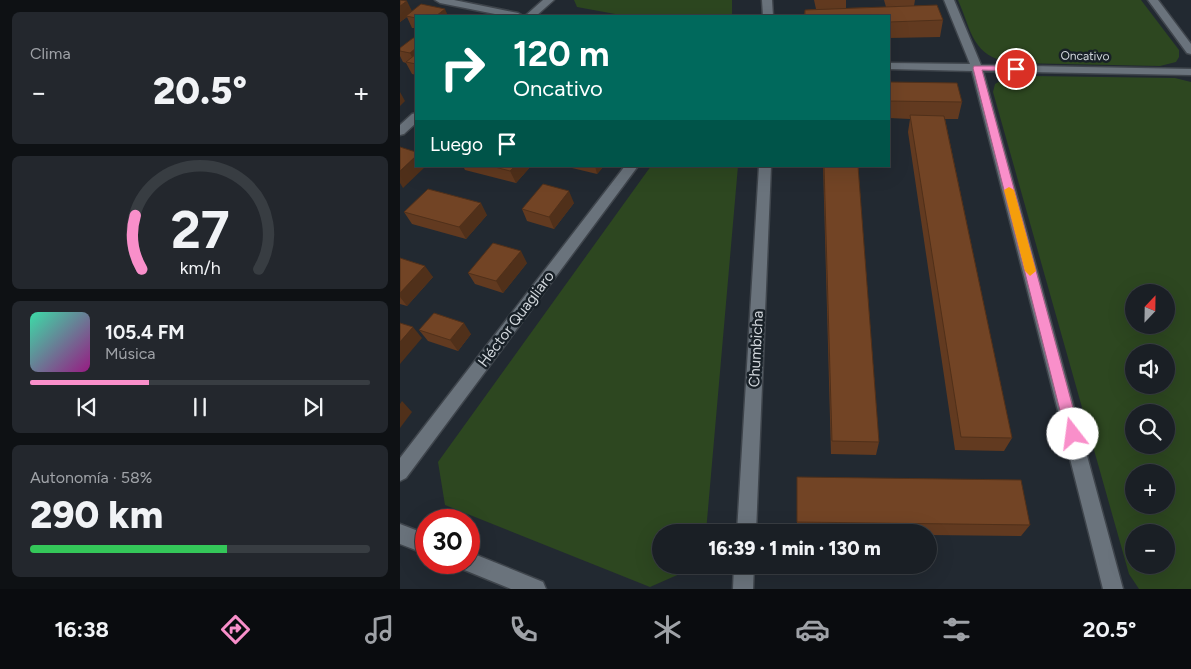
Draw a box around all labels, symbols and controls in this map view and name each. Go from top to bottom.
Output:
text: 120 m [513,33,610,75]
icon: right [430,35,495,100]
text: Clima [30,44,71,63]
pin [995,48,1037,90]
street label: Oncativo [1060,49,1110,63]
icon: arrive [1002,55,1030,83]
text: 20.5° [153,68,247,114]
text: − [30,75,47,109]
text: + [353,75,370,109]
text: Oncativo [513,75,603,102]
icon: arrive [493,130,521,158]
text: Luego [430,133,483,156]
text: 27 [170,199,230,261]
text: km/h [180,257,220,278]
street label: Héctor Quagliaro [474,267,558,371]
north arrow [1125,284,1175,334]
map controls [1125,284,1175,574]
street label: Chumbicha [745,310,767,388]
text: 105.4 FM [105,321,184,344]
text: Música [105,344,155,363]
button: sound [1125,344,1175,394]
icon: previous [73,393,101,421]
icon: pause [186,393,214,421]
icon: next [299,393,327,421]
button: search [1125,404,1175,454]
position arrow [1046,407,1098,459]
button: + [1125,464,1175,514]
text: Autonomía · 58% [30,468,152,487]
text: 290 km [30,492,163,538]
speed limit sign: 30 [415,509,480,574]
button: − [1125,524,1175,574]
text: 16:39 · 1 min · 130 m [708,537,881,560]
icon: directions [218,612,253,647]
icon: music [362,612,397,647]
icon: phone [506,612,541,647]
icon: climate [650,612,685,647]
icon: car [795,612,830,647]
icon: filters [939,612,974,647]
text: 16:38 [55,616,109,643]
text: 20.5° [1083,616,1136,643]

